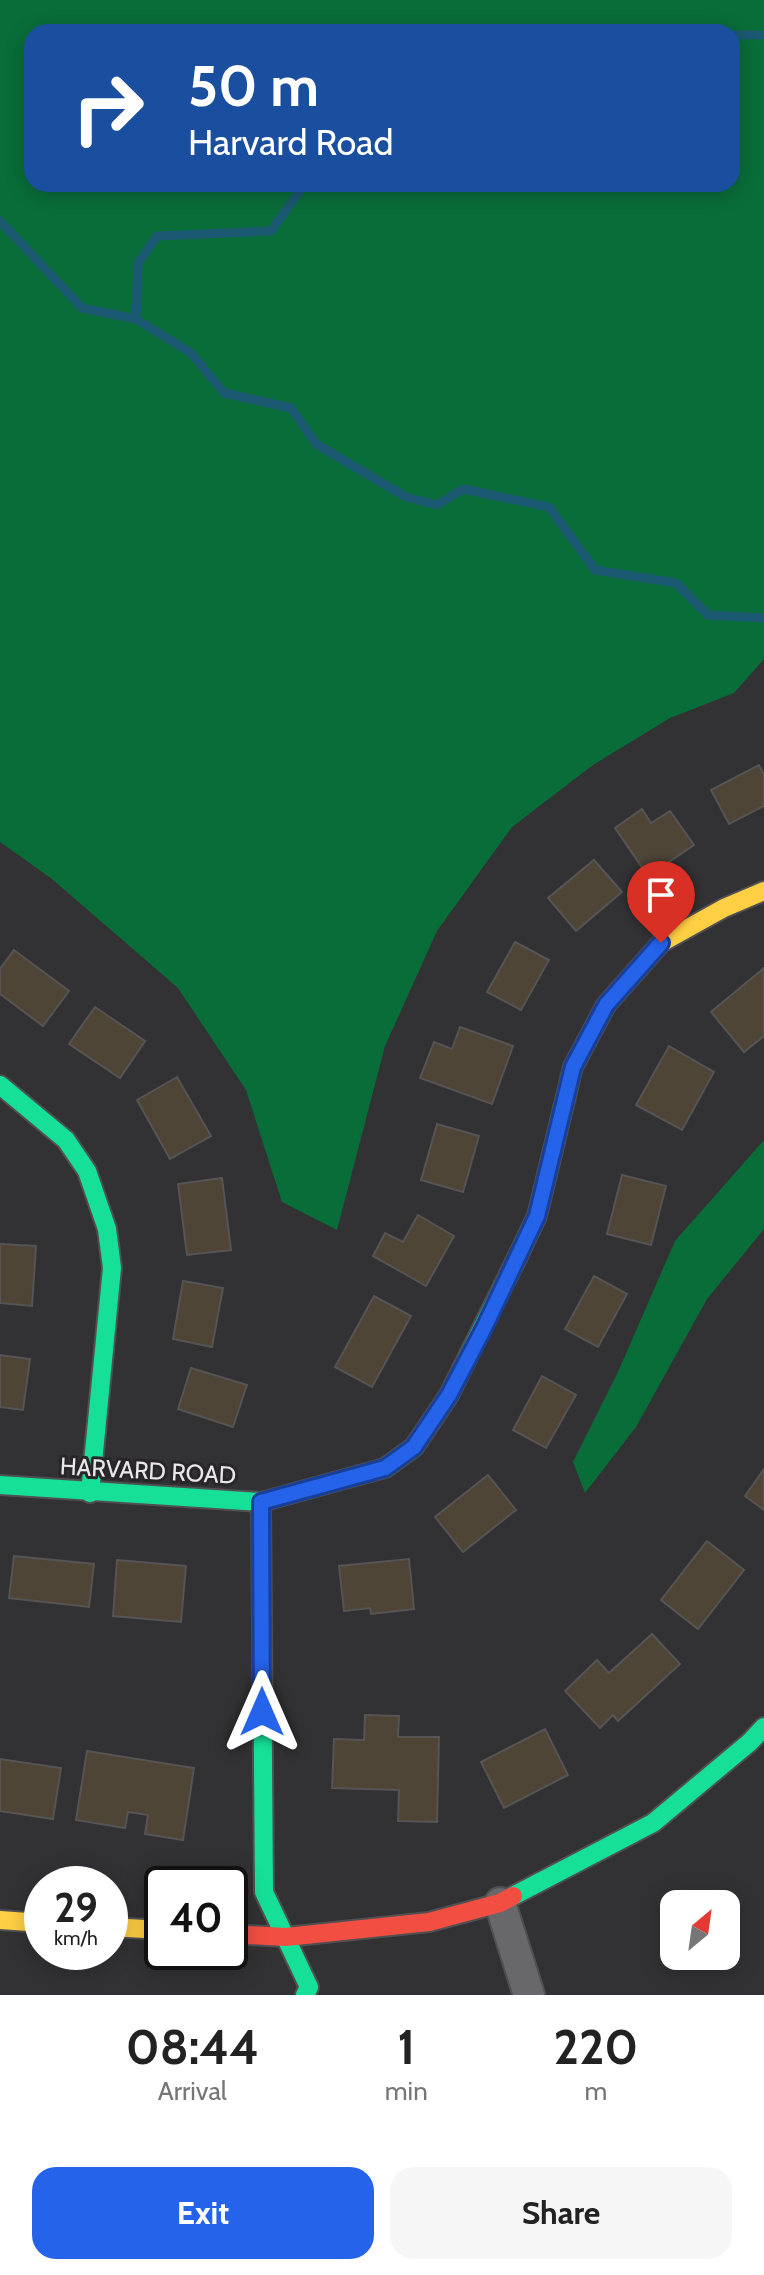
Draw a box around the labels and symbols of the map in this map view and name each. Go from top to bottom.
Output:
pin [627,861,695,943]
street label: HARVARD ROAD [59,1451,237,1490]
position arrow [220,1670,304,1754]
speed limit sign: 40 [144,1866,248,1970]
north arrow [660,1890,740,1970]

